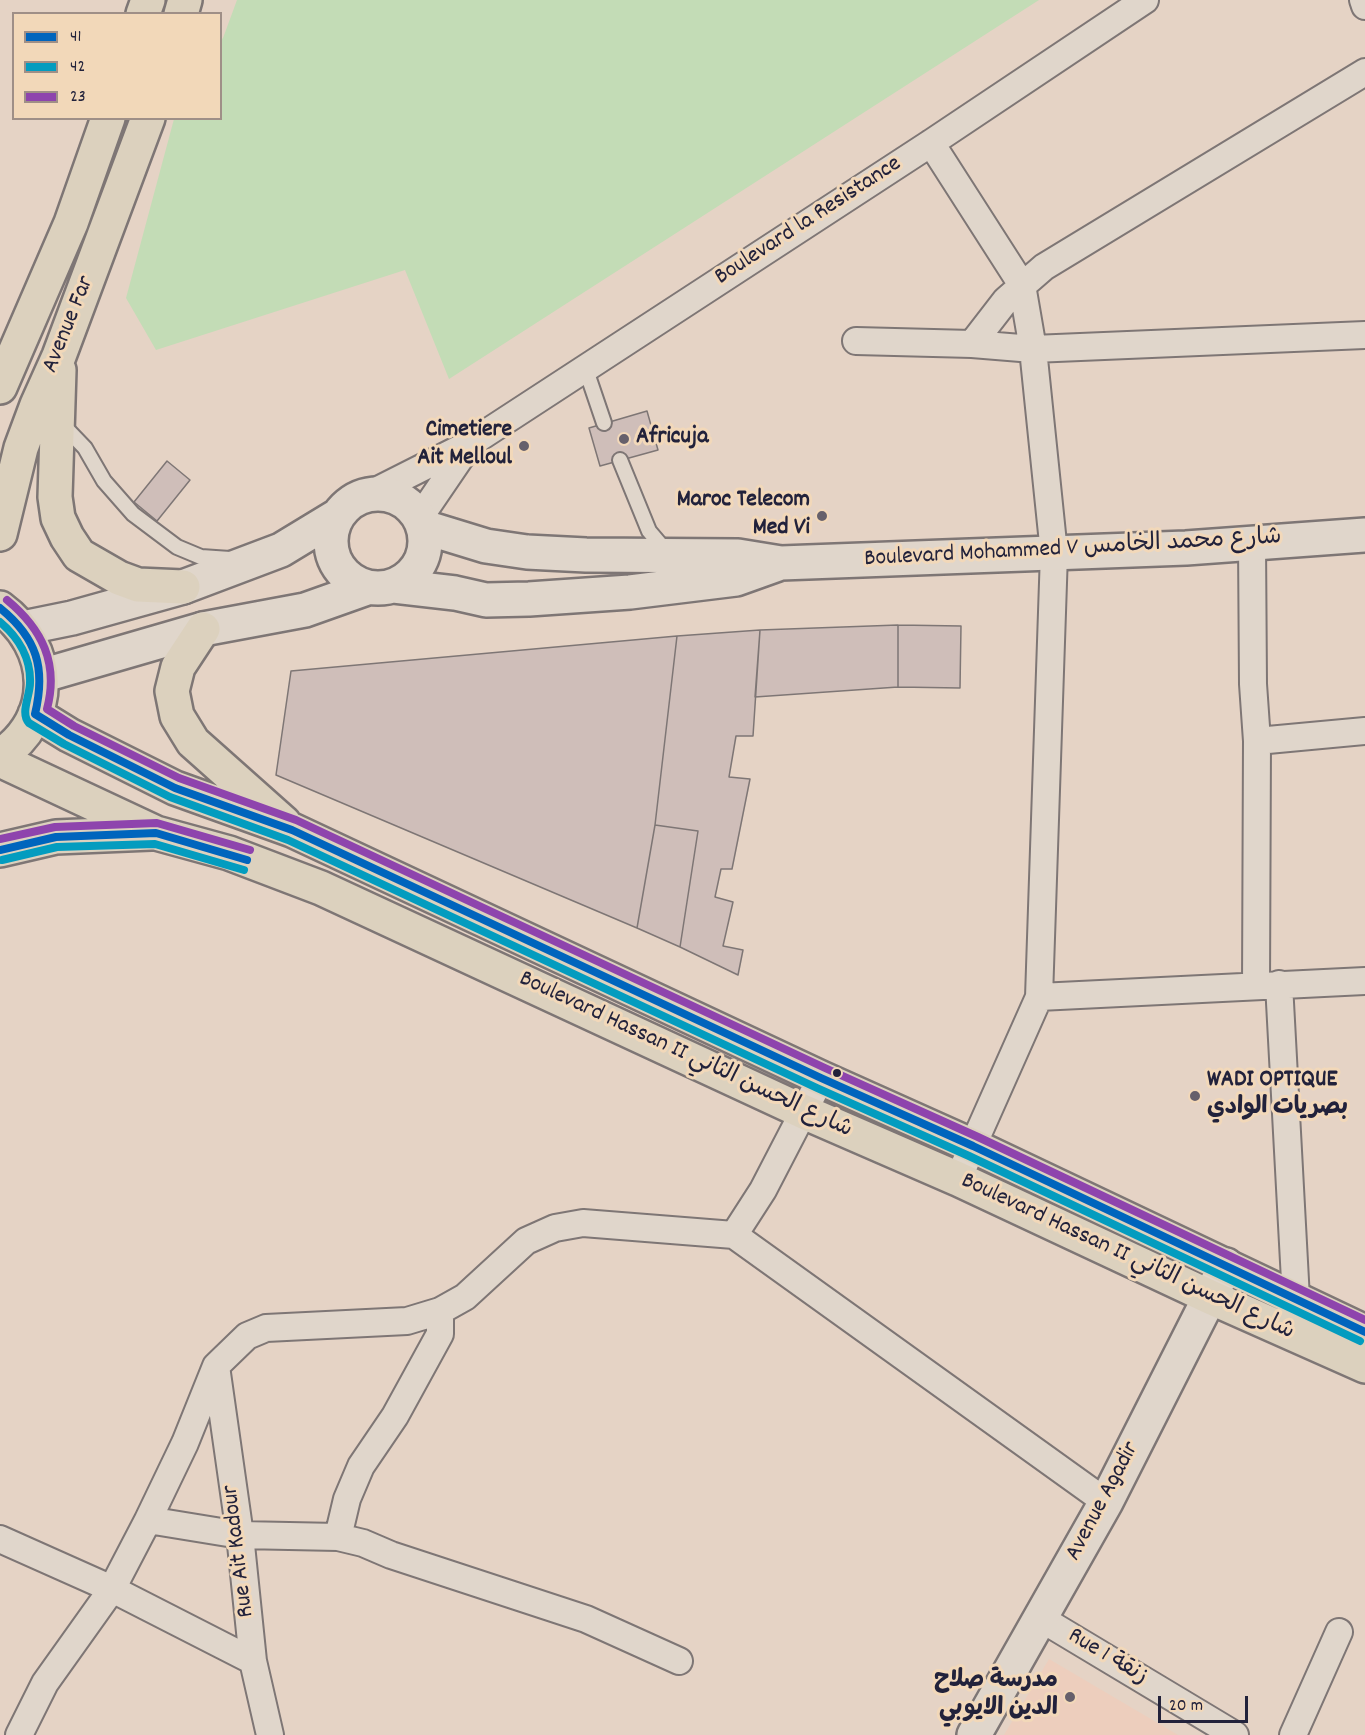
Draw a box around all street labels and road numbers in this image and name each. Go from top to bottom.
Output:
street label: Boulevard la Resistance [710,151,908,293]
street label: Avenue Far [38,272,102,378]
street label: Boulevard Mohammed V شارع محمد الخامس [864,525,1282,575]
street label: Boulevard Hassan II شارع الحسن الثاني [514,966,856,1146]
street label: Boulevard Hassan II شارع الحسن الثاني [956,1168,1298,1348]
street label: Avenue Agadir [1061,1438,1147,1566]
street label: Rue Ait Kadour [218,1483,262,1619]
street label: Rue 1 زنقة [1062,1623,1152,1693]

